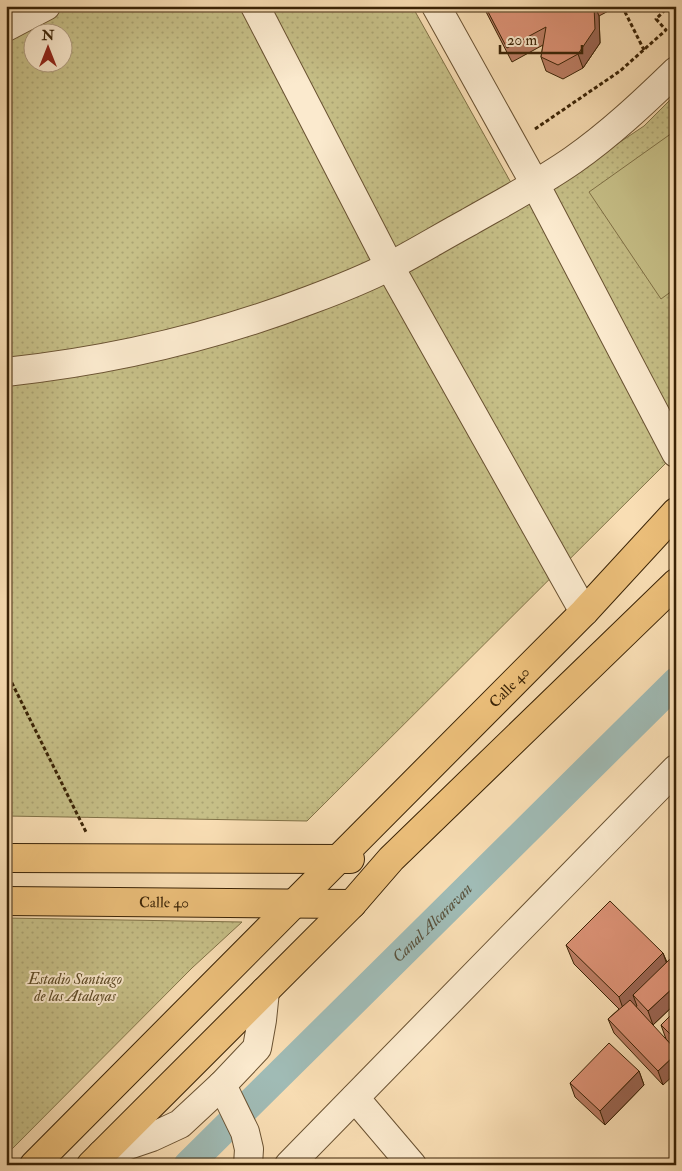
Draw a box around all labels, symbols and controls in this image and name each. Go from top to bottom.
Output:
north arrow [22,22,72,72]
scale bar [500,22,582,54]
text: N [41,27,55,44]
text: 20 m [507,31,537,50]
street label: Calle 40 [485,663,534,712]
water label: Canal Alcaravan [388,879,477,967]
street label: Calle 40 [139,893,189,912]
park label: Estadio Santiago de las Atalayas [27,970,122,1006]

